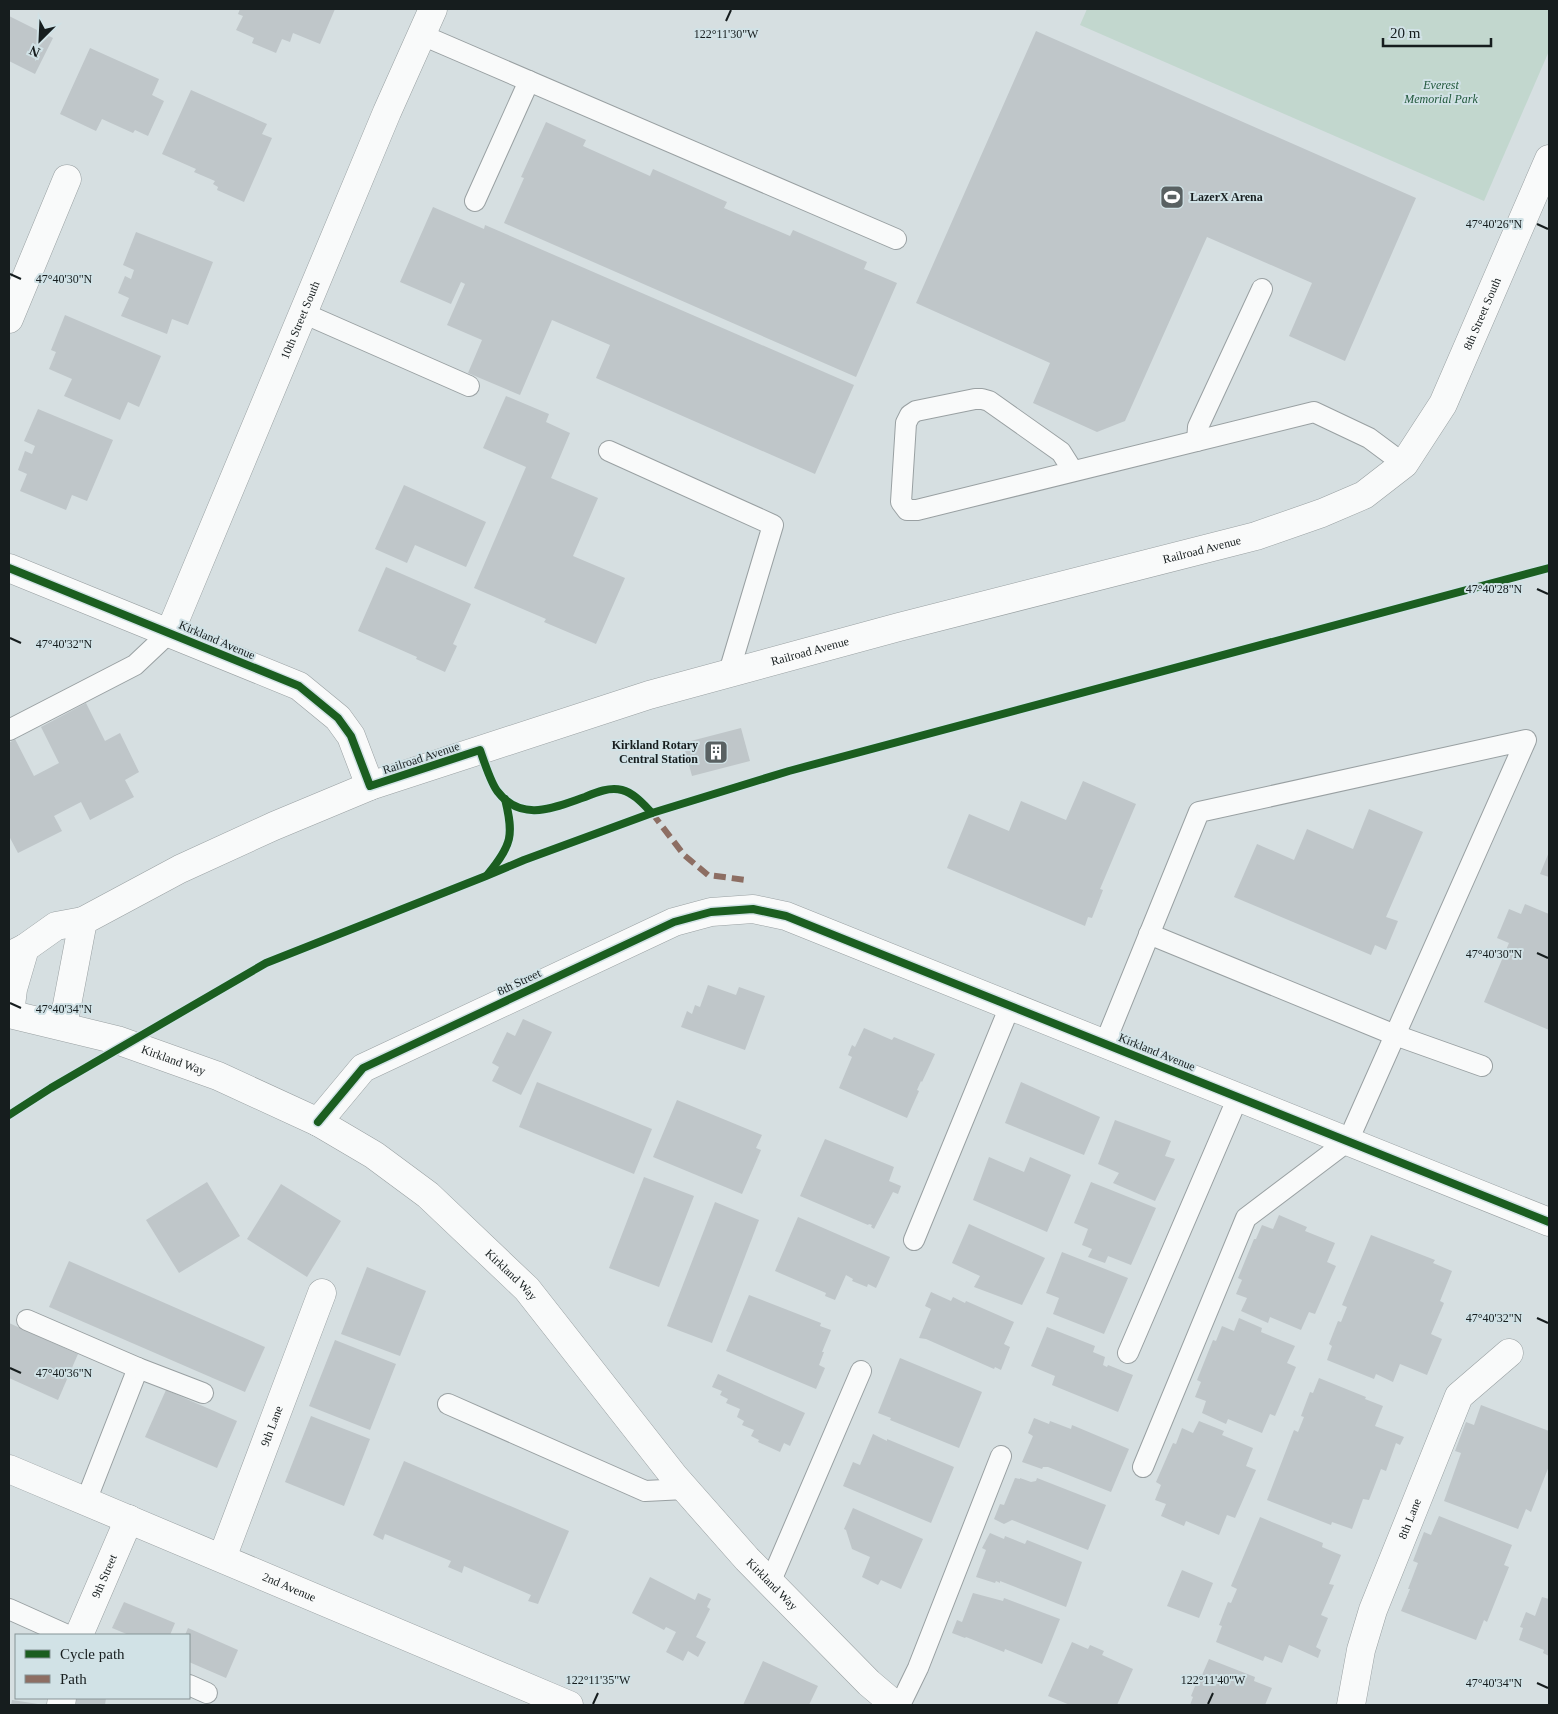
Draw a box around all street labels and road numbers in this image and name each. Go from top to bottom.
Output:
street label: 8th Street South [1460,275,1504,352]
street label: 10th Street South [278,279,323,361]
street label: Railroad Avenue [1161,533,1243,566]
street label: Kirkland Avenue [177,618,257,662]
street label: Railroad Avenue [769,634,850,669]
street label: Railroad Avenue [381,739,461,777]
street label: 8th Street [495,966,544,998]
street label: Kirkland Avenue [1117,1030,1197,1074]
street label: Kirkland Way [139,1042,207,1078]
street label: Kirkland Way [483,1246,540,1303]
street label: 9th Lane [258,1404,286,1448]
street label: 8th Lane [1395,1497,1424,1541]
street label: 9th Street [89,1552,120,1600]
street label: Kirkland Way [743,1555,800,1613]
street label: 2nd Avenue [260,1570,318,1605]

